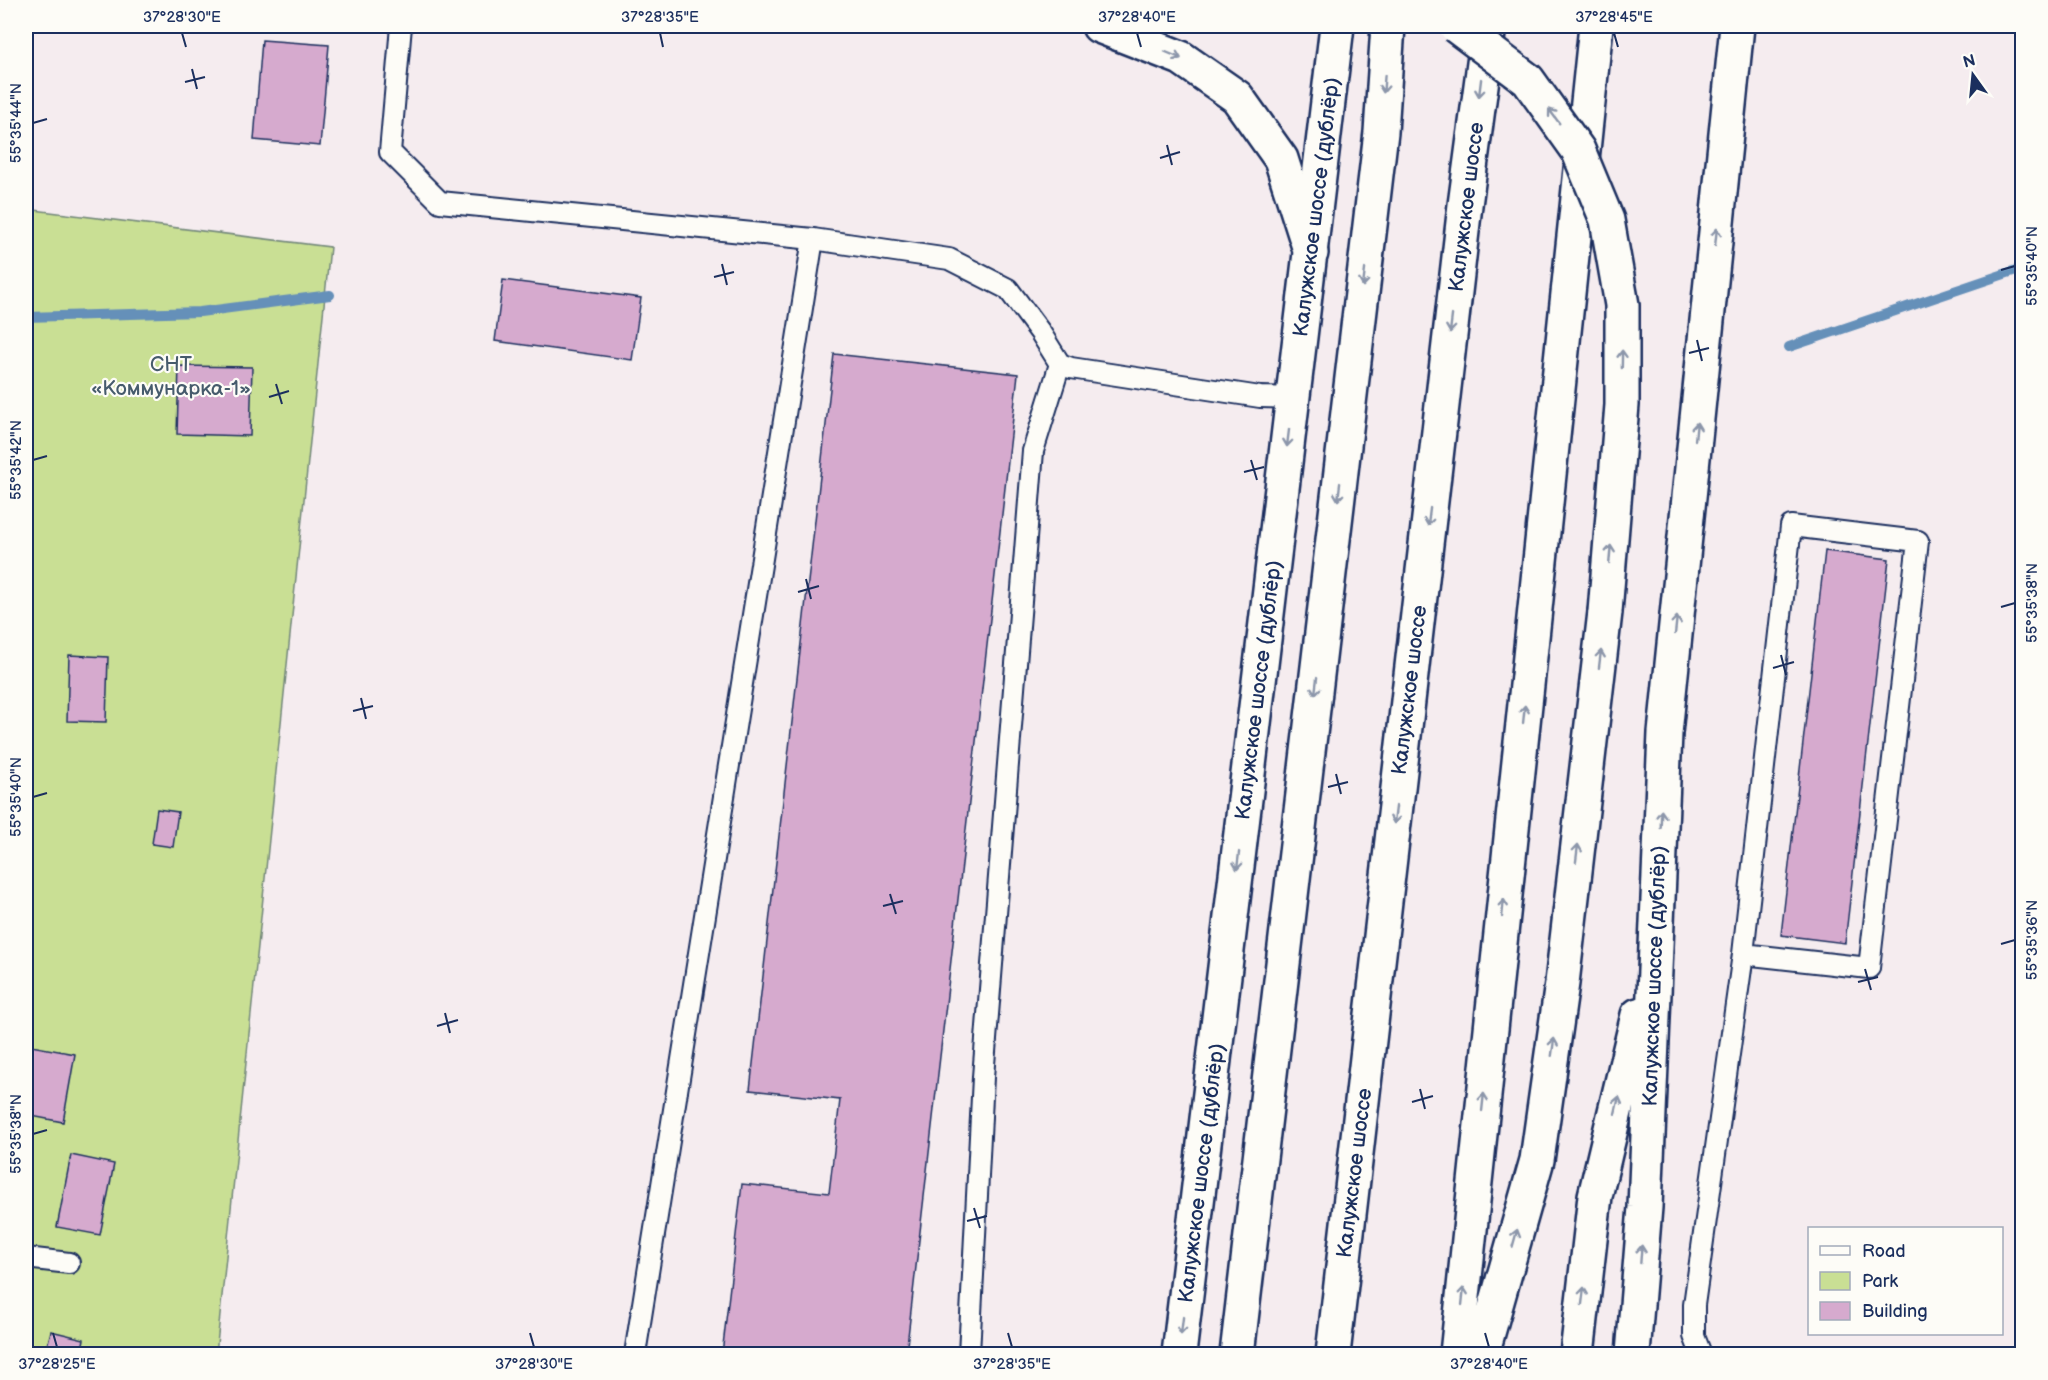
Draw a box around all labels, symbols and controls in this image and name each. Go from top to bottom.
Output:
text: 37°28'30"E [143,8,221,27]
text: 37°28'35"E [621,8,699,27]
text: 37°28'40"E [1098,8,1176,27]
text: 37°28'45"E [1575,8,1653,27]
north arrow [1943,45,2003,105]
one-way arrow [1163,50,1182,61]
text: N [1961,51,1978,73]
one-way arrow [1379,73,1390,93]
street label: Калужское шоссе (дублёр) [1288,76,1345,338]
one-way arrow [1475,78,1486,98]
text: 55°35'44"N [7,83,26,163]
one-way arrow [1548,109,1560,125]
street label: Калужское шоссе [1444,121,1489,293]
text: 55°35'40"N [2023,226,2042,306]
one-way arrow [1711,228,1722,247]
one-way arrow [1358,267,1369,287]
one-way arrow [1446,313,1457,333]
one-way arrow [1616,350,1628,370]
park label: СНТ «Коммунарка-1» [91,352,251,401]
text: 55°35'42"N [7,420,26,500]
one-way arrow [1691,422,1702,441]
one-way arrow [1283,428,1294,448]
one-way arrow [1333,482,1344,502]
one-way arrow [1423,507,1434,527]
one-way arrow [1605,544,1616,564]
street label: Калужское шоссе (дублёр) [1230,559,1287,821]
text: 55°35'38"N [2023,563,2042,643]
street label: Калужское шоссе [1387,604,1432,776]
one-way arrow [1671,616,1682,635]
one-way arrow [1594,650,1605,670]
one-way arrow [1310,675,1321,695]
one-way arrow [1518,705,1529,725]
text: 55°35'40"N [7,757,26,837]
one-way arrow [1389,805,1400,825]
one-way arrow [1655,810,1667,830]
one-way arrow [1572,844,1583,864]
street label: Калужское шоссе (дублёр) [1637,845,1672,1107]
one-way arrow [1232,851,1243,871]
one-way arrow [1498,899,1509,919]
text: 55°35'36"N [2023,900,2042,980]
one-way arrow [1547,1037,1558,1057]
street label: Калужское шоссе (дублёр) [1173,1042,1230,1304]
street label: Калужское шоссе [1332,1087,1377,1259]
one-way arrow [1478,1093,1489,1113]
text: 55°35'38"N [7,1094,26,1174]
one-way arrow [1611,1095,1623,1114]
legend [1808,1227,2003,1335]
one-way arrow [1510,1228,1522,1247]
text: Road [1862,1241,1906,1262]
one-way arrow [1636,1245,1647,1265]
text: Park [1862,1271,1898,1292]
one-way arrow [1458,1287,1469,1307]
one-way arrow [1578,1287,1589,1307]
text: Building [1862,1301,1928,1322]
one-way arrow [1176,1315,1187,1335]
text: 37°28'25"E [18,1355,96,1374]
text: 37°28'30"E [495,1355,573,1374]
text: 37°28'35"E [973,1355,1051,1374]
text: 37°28'40"E [1450,1355,1528,1374]

